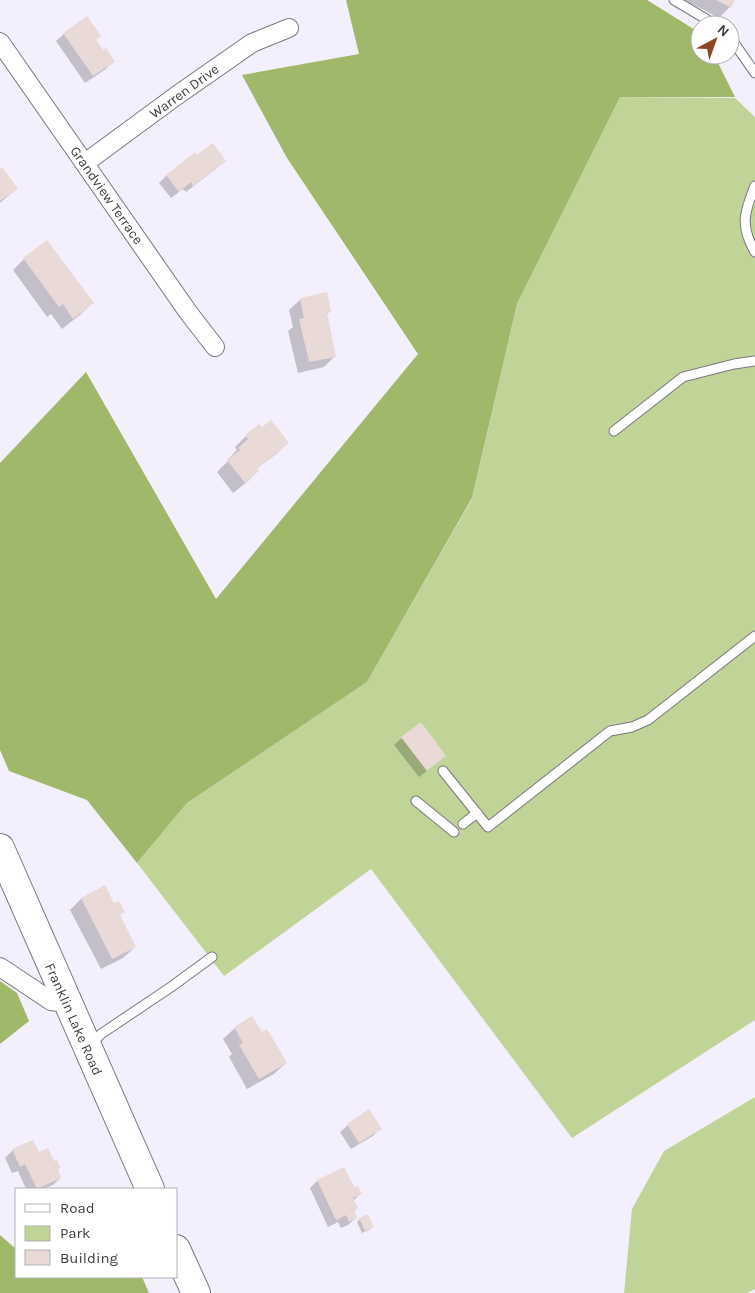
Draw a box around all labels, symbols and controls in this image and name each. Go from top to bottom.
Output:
north arrow [690,15,740,65]
text: N [714,21,733,40]
street label: Warren Drive [146,61,222,122]
street label: Grandview Terrace [66,143,147,248]
street label: Franklin Lake Road [41,960,106,1078]
legend [15,1188,178,1278]
text: Road [60,1199,95,1217]
text: Park [60,1224,90,1242]
text: Building [60,1249,118,1267]

